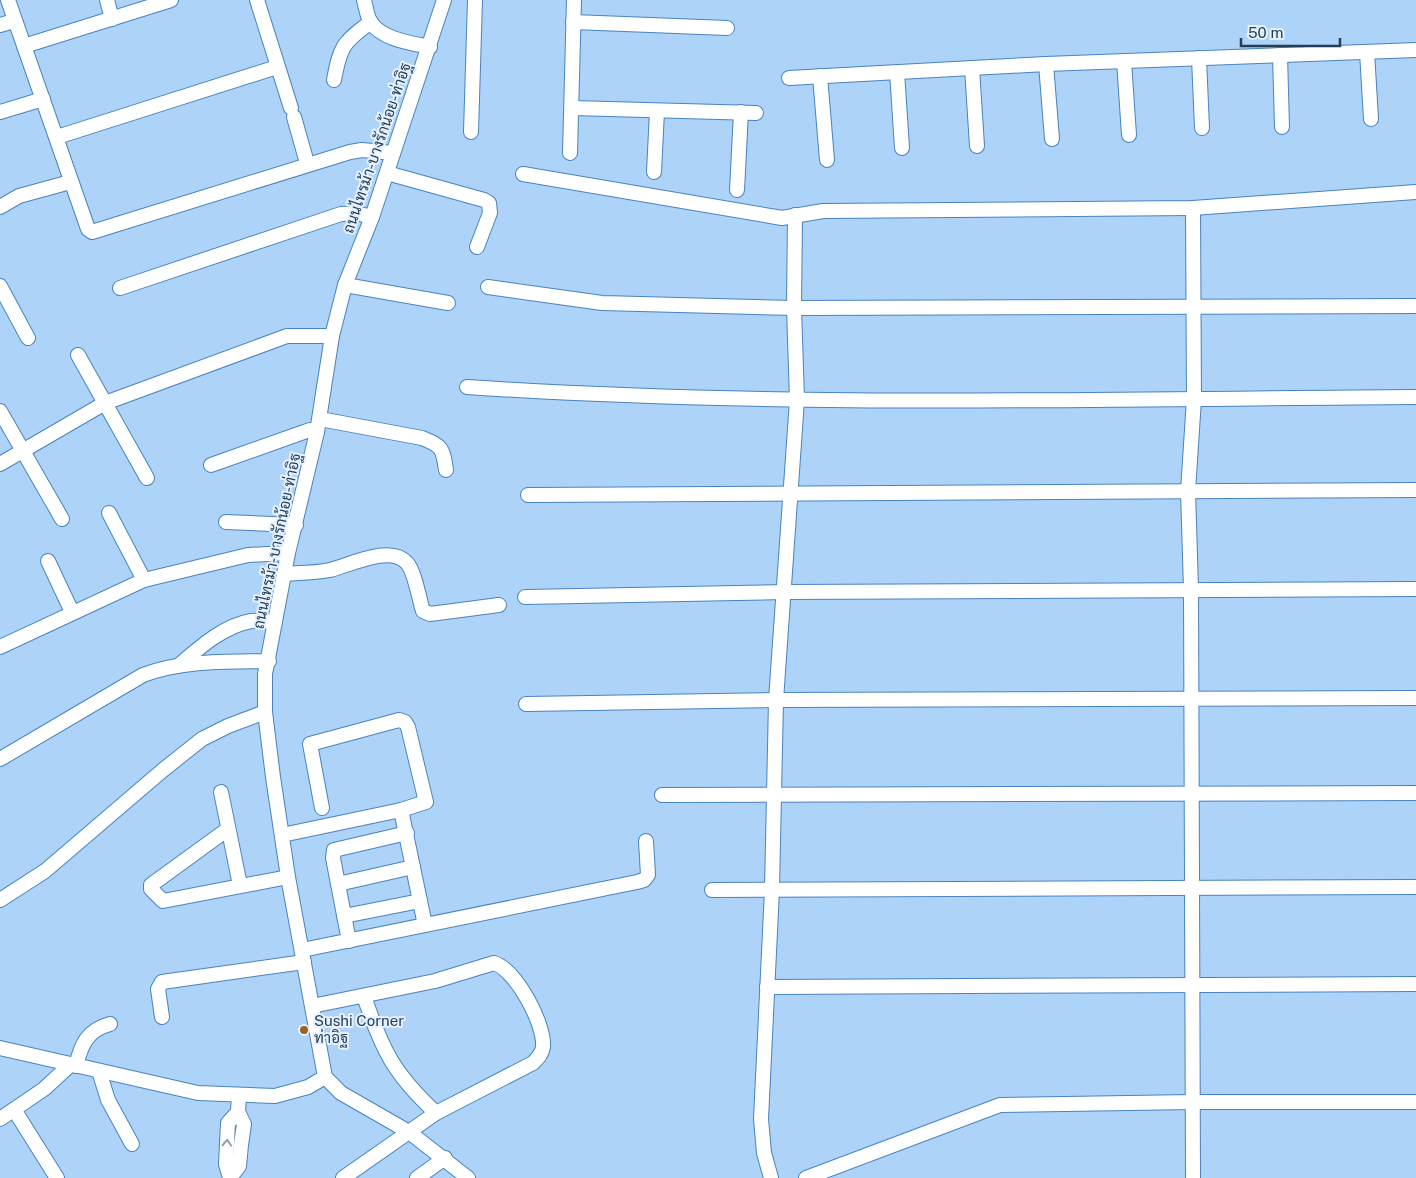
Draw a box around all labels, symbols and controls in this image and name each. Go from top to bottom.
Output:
scale bar [1241,15,1340,47]
text: 50 m [1248,24,1283,41]
street label: ถนนไทรม้า-บางรักน้อย-ท่าอิฐ [338,60,416,236]
street label: ถนนไทรม้า-บางรักน้อย-ท่าอิฐ [249,451,305,631]
place label: Sushi Corner ท่าอิฐ [314,1012,404,1048]
marker: Sushi Corner ท่าอิฐ [298,1024,310,1036]
one-way arrow [222,1139,233,1147]

